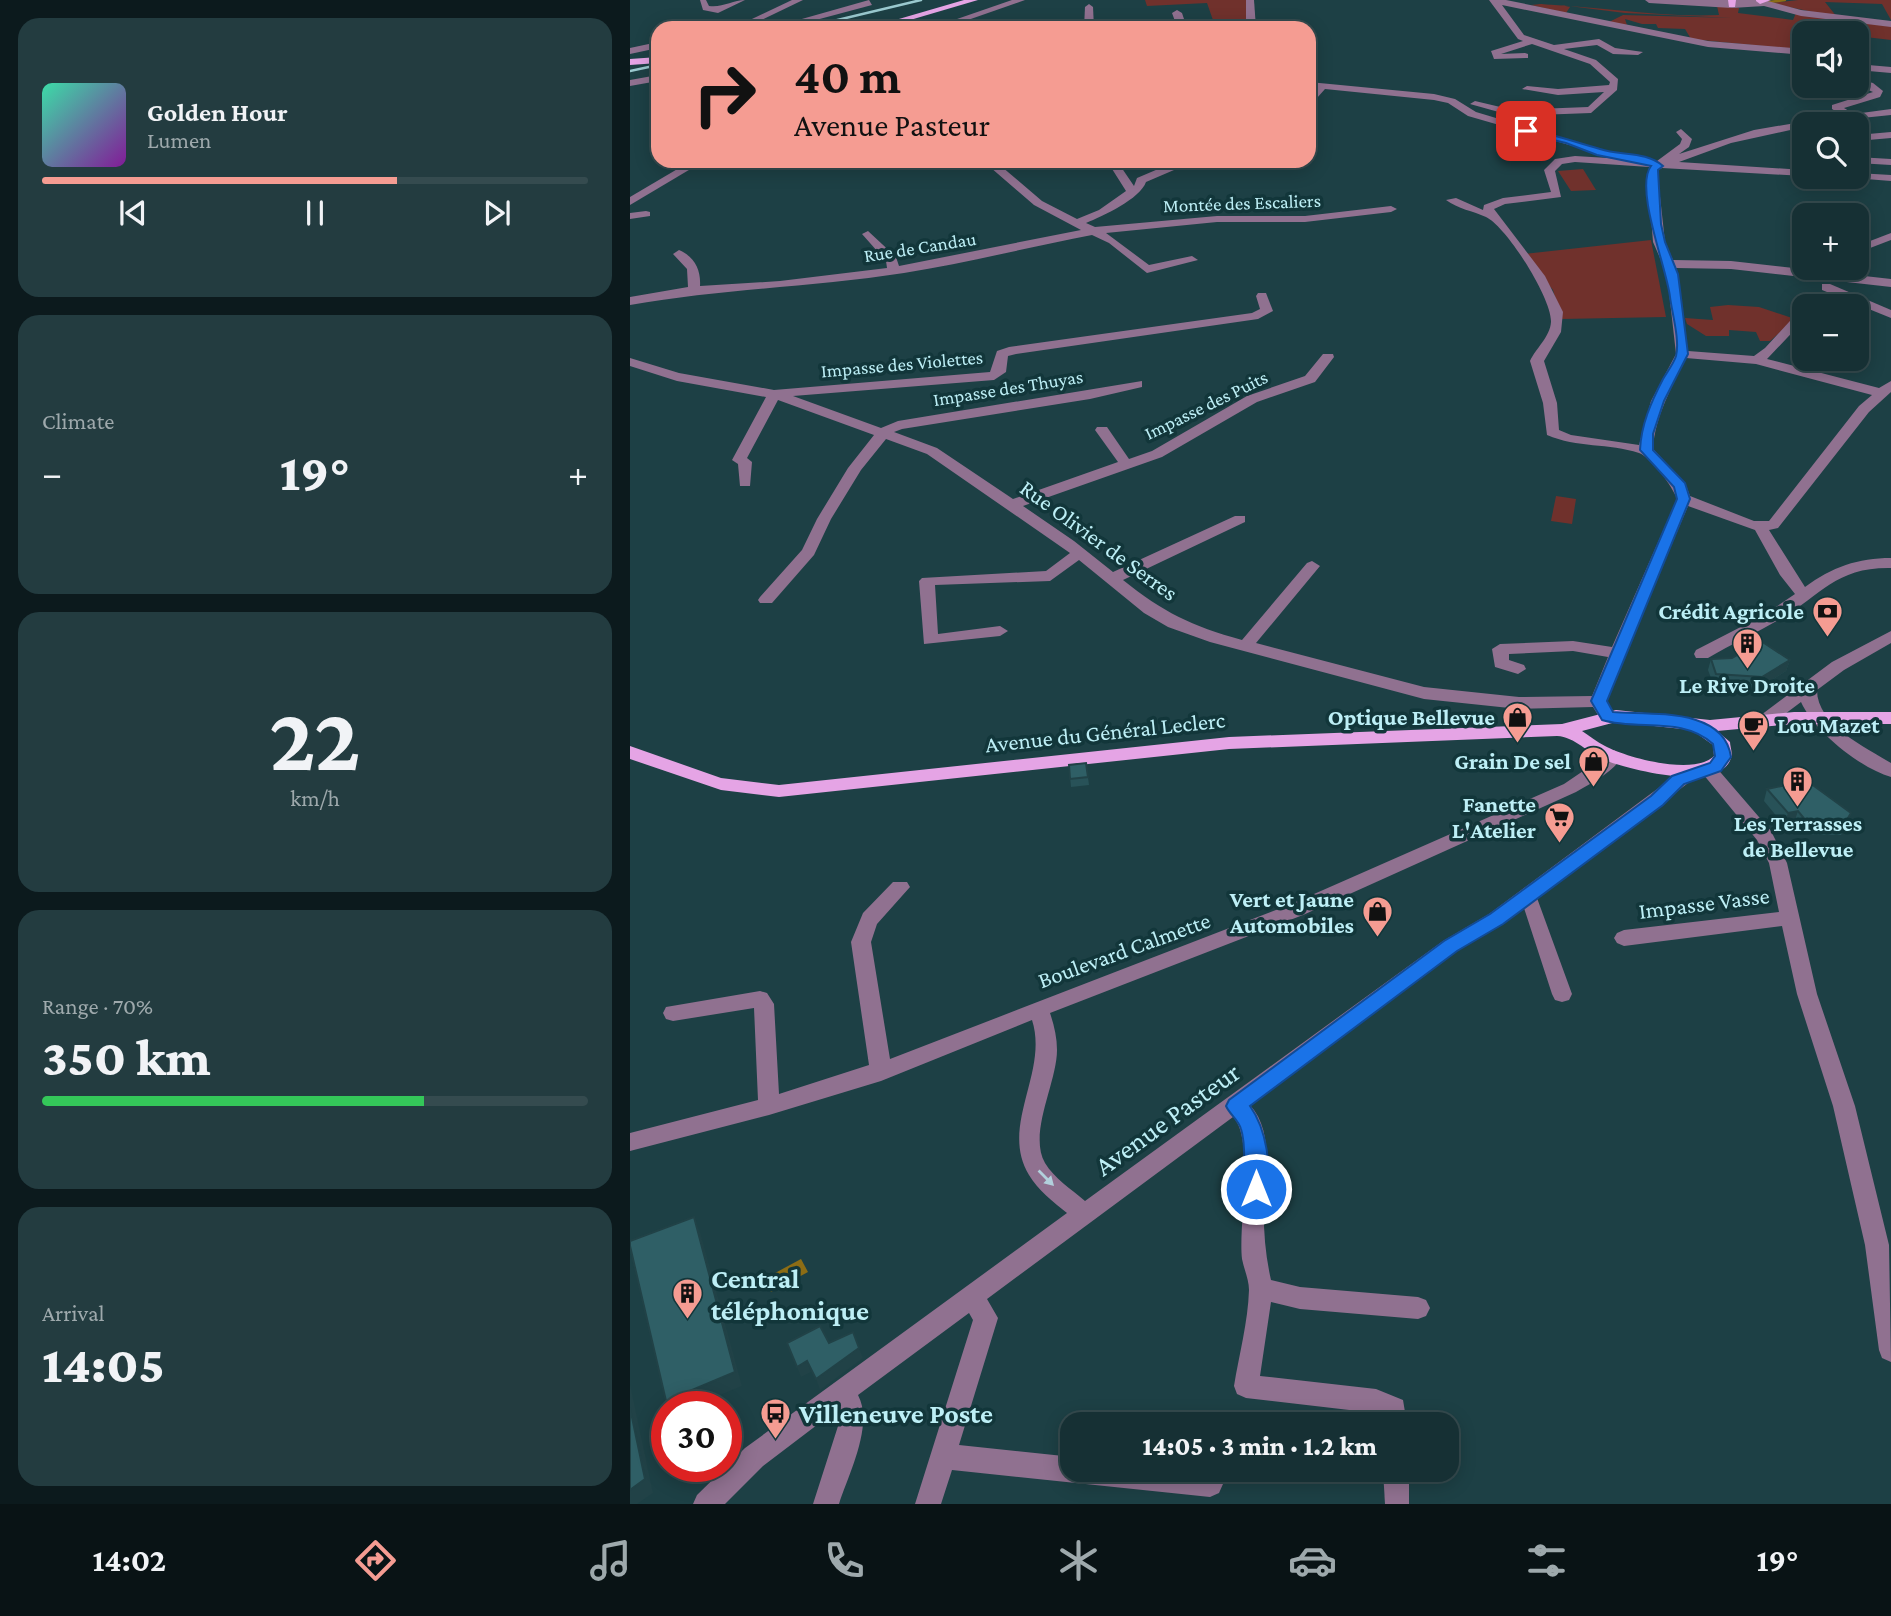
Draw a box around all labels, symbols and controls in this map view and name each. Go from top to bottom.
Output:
map controls [1792,21,1869,371]
button: sound [1792,21,1869,98]
icon: right [679,49,770,140]
text: 40 m [794,49,901,104]
text: Golden Hour [147,98,288,127]
pin [1496,101,1556,161]
text: Avenue Pasteur [794,107,990,143]
icon: arrive [1507,112,1545,150]
button: search [1792,112,1869,189]
text: Lumen [147,127,211,153]
street label: Montée des Escaliers [1163,190,1321,216]
icon: previous [114,194,152,232]
icon: pause [296,194,334,232]
icon: next [478,194,516,232]
button: + [1792,203,1869,280]
street label: Rue de Candau [862,228,978,266]
button: − [1792,294,1869,371]
street label: Impasse des Violettes [820,346,984,382]
street label: Impasse des Thuyas [932,366,1084,410]
street label: Impasse des Puits [1141,366,1271,444]
text: Climate [42,408,114,434]
text: 19° [280,443,350,501]
text: − [42,452,62,494]
text: + [568,452,588,494]
street label: Rue Olivier de Serres [1015,474,1183,606]
bank icon: Crédit Agricole [1810,594,1844,638]
place label: Crédit Agricole [1658,598,1804,624]
building icon: Le Rive Droite [1730,627,1764,671]
place label: Le Rive Droite [1679,672,1815,698]
text: 22 [269,688,361,790]
shop icon: Optique Bellevue [1501,700,1535,744]
place label: Optique Bellevue [1328,704,1495,730]
street label: Avenue du Général Leclerc [984,706,1227,758]
cafe icon: Lou Mazet [1737,708,1771,752]
place label: Lou Mazet [1777,712,1880,738]
shop icon: Grain De sel [1577,744,1611,788]
place label: Grain De sel [1454,748,1571,774]
building icon: Les Terrasses de Bellevue [1781,765,1815,809]
text: km/h [290,785,340,811]
place label: Fanette L'Atelier [1452,791,1536,843]
supermarket icon: Fanette L'Atelier [1542,800,1576,844]
place label: Les Terrasses de Bellevue [1734,810,1862,862]
street label: Impasse Vasse [1637,882,1771,924]
place label: Vert et Jaune Automobiles [1229,886,1354,938]
shop icon: Vert et Jaune Automobiles [1360,895,1394,939]
street label: Boulevard Calmette [1034,907,1214,993]
text: Range · 70% [42,993,153,1019]
text: 350 km [42,1028,211,1086]
street label: Avenue Pasteur [1089,1056,1246,1182]
position arrow [1219,1152,1293,1226]
one-way arrow [1038,1169,1054,1186]
place label: Central téléphonique [711,1263,869,1326]
building icon: Central téléphonique [671,1277,705,1321]
text: Arrival [42,1300,105,1326]
text: 14:05 [42,1335,165,1393]
speed limit sign: 30 [651,1391,742,1482]
bus stop icon: Villeneuve Poste [759,1396,793,1440]
place label: Villeneuve Poste [798,1398,993,1429]
text: 14:05 · 3 min · 1.2 km [1142,1432,1377,1461]
icon: directions [351,1536,400,1585]
icon: music [586,1536,635,1585]
icon: phone [820,1536,869,1585]
icon: climate [1054,1536,1103,1585]
icon: car [1288,1536,1337,1585]
icon: filters [1522,1536,1571,1585]
text: 14:02 [93,1542,166,1578]
text: 19° [1756,1542,1798,1578]

